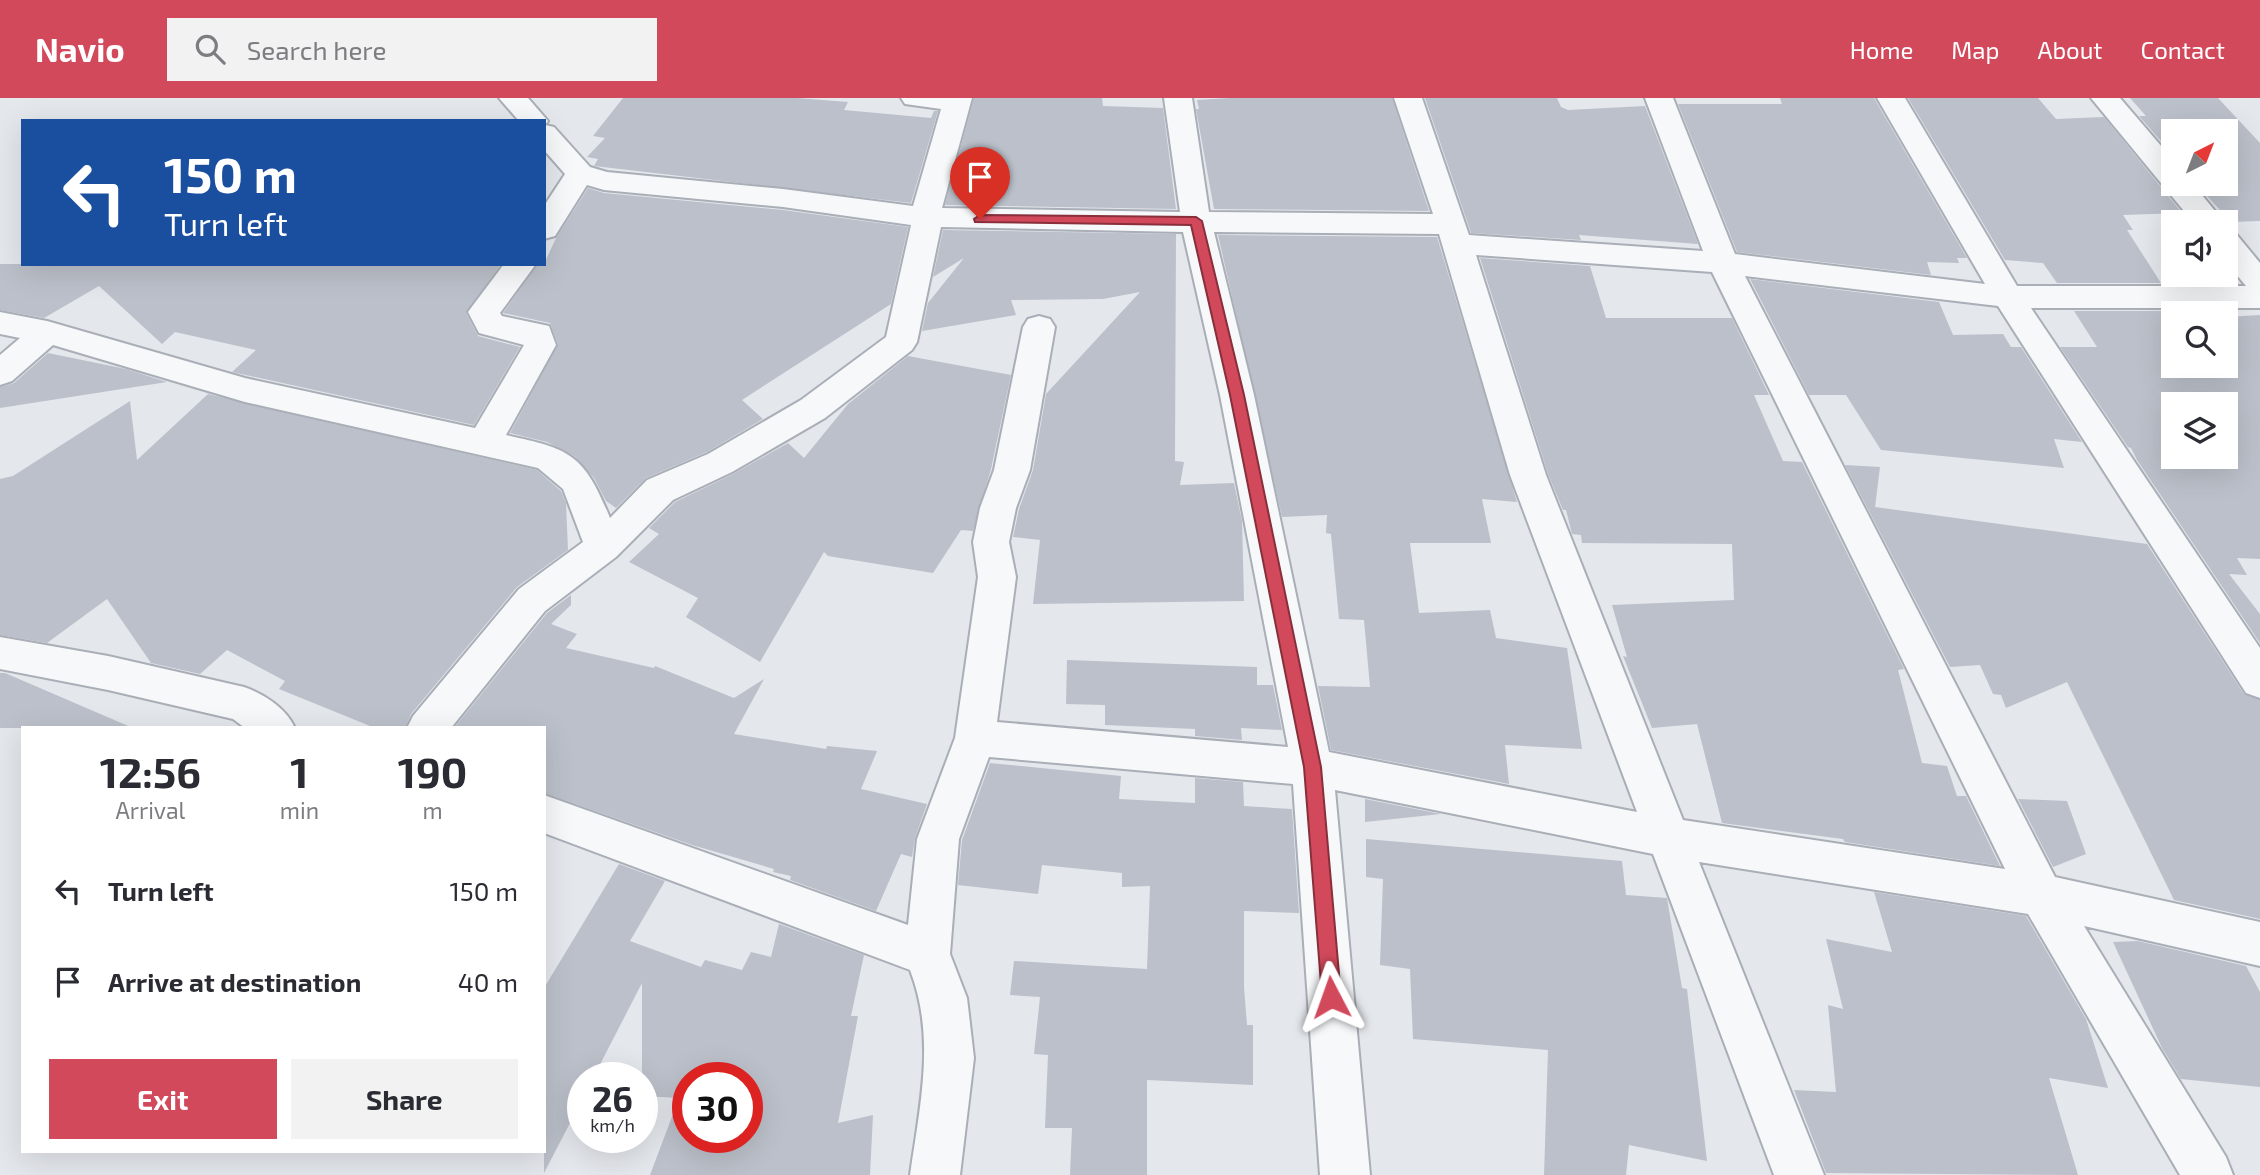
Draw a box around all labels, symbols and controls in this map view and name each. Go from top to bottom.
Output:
search box [167,18,657,81]
text: Navio [35,29,125,69]
icon: search [191,30,229,68]
text: Search here [247,34,386,65]
text: Home [1850,35,1913,64]
text: Map [1951,35,1999,64]
text: About [2037,35,2103,64]
text: Contact [2141,35,2225,64]
north arrow [2161,119,2238,196]
map controls [2161,119,2238,469]
text: 150 m [164,144,297,203]
icon: left [49,147,140,238]
pin [950,147,1010,219]
icon: arrive [961,158,999,196]
text: Turn left [164,204,288,242]
button: sound [2161,210,2238,287]
button: search [2161,301,2238,378]
button: layers [2161,392,2238,469]
text: 12:56 [100,746,201,796]
text: 1 [290,746,309,796]
text: 190 [398,746,467,796]
text: Arrival [115,796,185,824]
text: min [280,796,319,824]
text: m [422,796,443,824]
icon: left [49,872,87,910]
text: Turn left [108,875,214,906]
text: 150 m [449,875,518,906]
position arrow [1294,960,1368,1034]
icon: arrive [49,963,87,1001]
text: Arrive at destination [108,966,361,997]
text: 40 m [458,966,518,997]
button: Exit [49,1059,277,1139]
button: Share [291,1059,518,1139]
speed limit sign: 30 [672,1062,763,1153]
text: 26 [592,1077,633,1119]
text: km/h [590,1114,635,1136]

